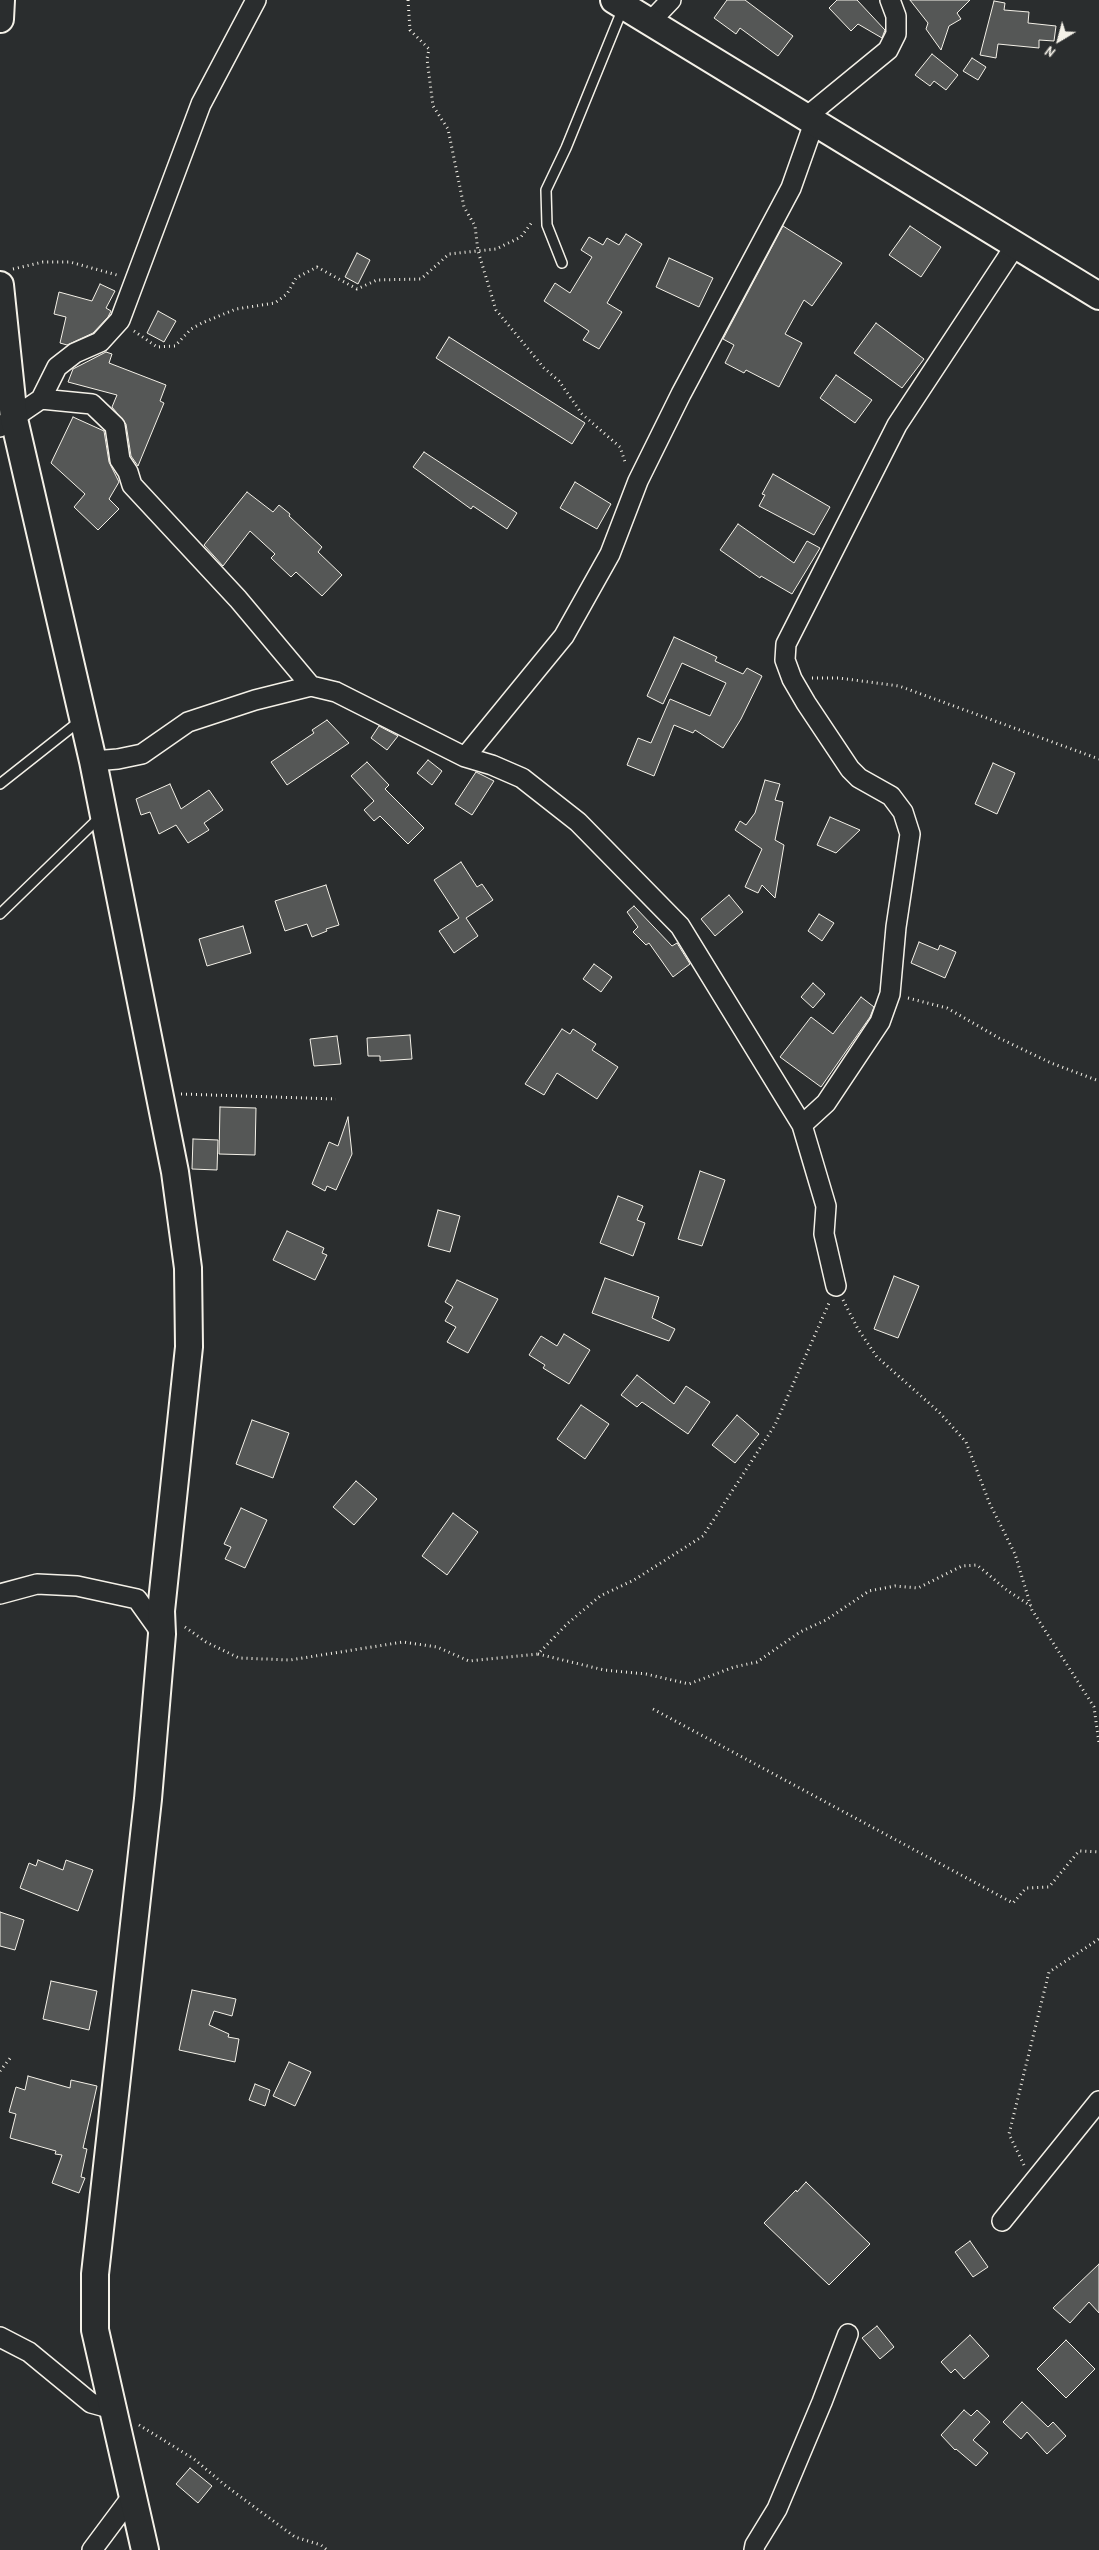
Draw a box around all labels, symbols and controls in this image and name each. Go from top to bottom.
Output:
north arrow [1034,15,1084,65]
text: N [1041,43,1058,62]

